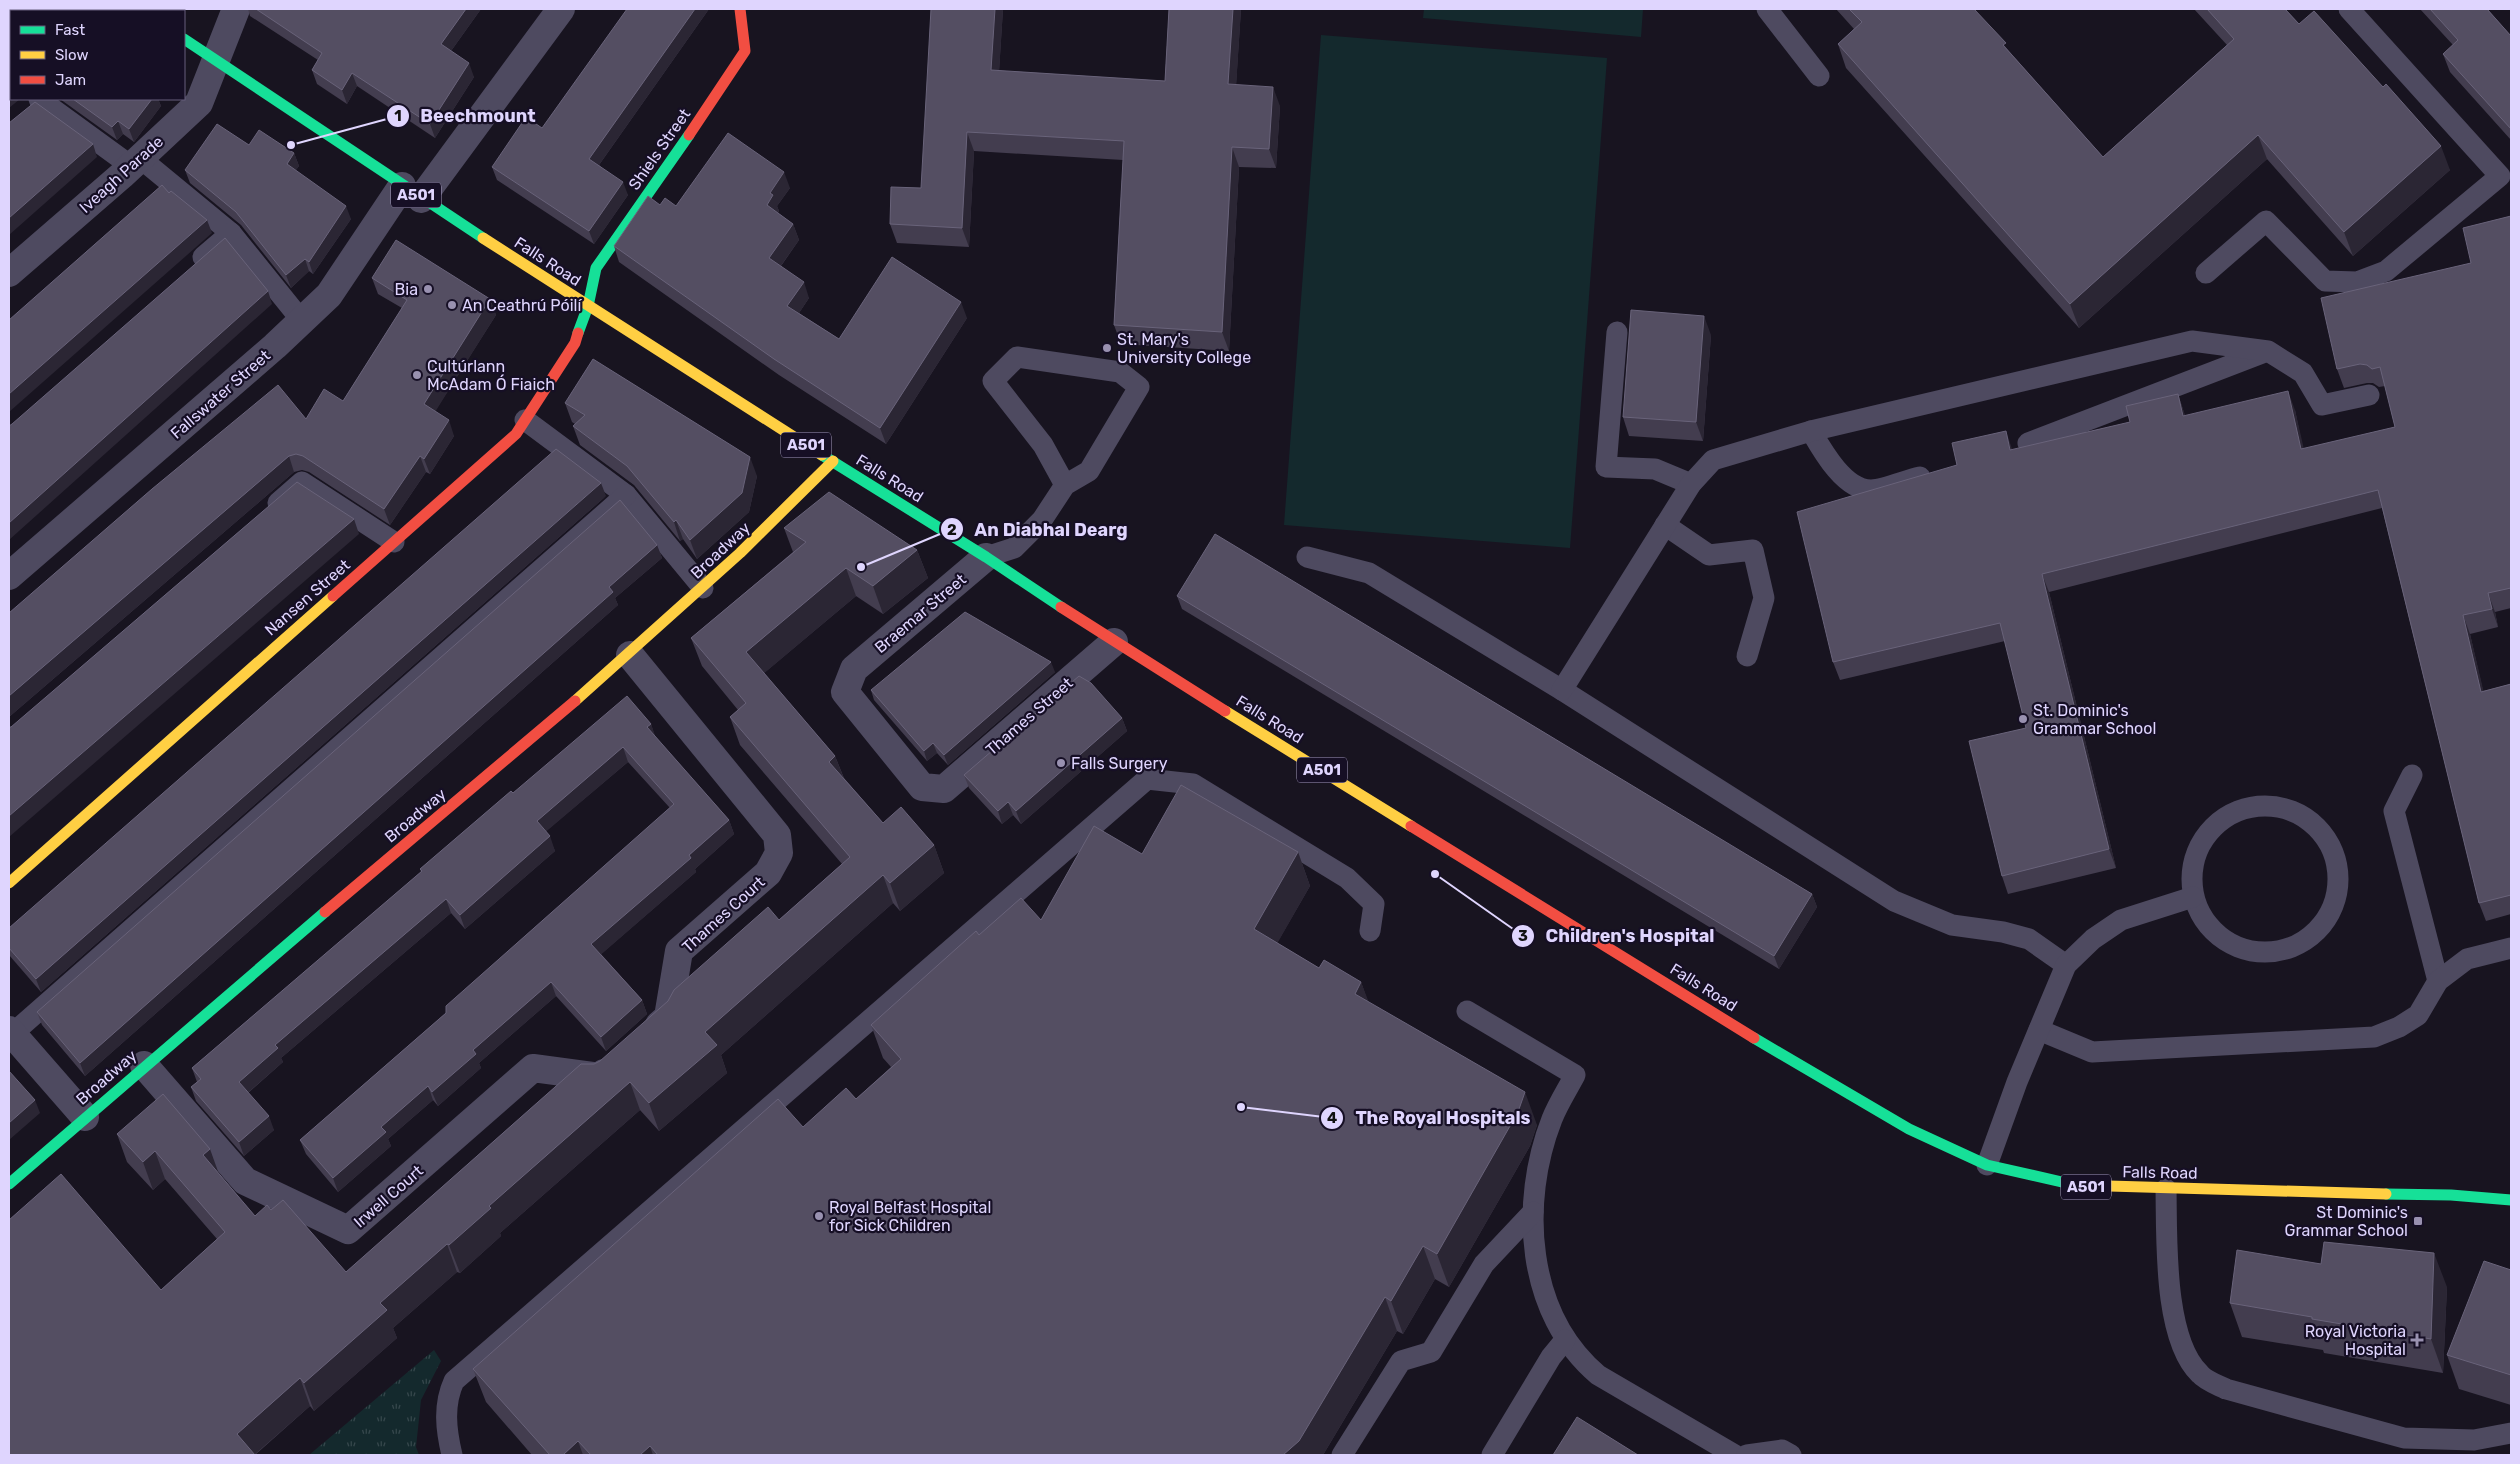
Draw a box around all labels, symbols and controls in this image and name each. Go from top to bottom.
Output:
legend [10,10,185,100]
text: Fast [55,21,85,39]
text: Slow [55,46,88,64]
text: Jam [55,71,86,89]
callout: Beechmount [385,100,545,133]
text: Beechmount [420,105,536,127]
street label: Shiels Street [624,105,694,194]
text: 1 [394,107,402,125]
street label: Iveagh Parade [76,132,167,217]
road number: A501 [391,182,441,208]
street label: Falls Road [511,233,585,290]
place label: Bia [395,280,418,299]
marker: Bia [422,283,434,295]
place label: An Ceathrú Póilí [462,296,582,315]
marker: An Ceathrú Póilí [446,299,458,311]
place label: St. Mary's University College [1117,330,1251,367]
marker: St. Mary's University College [1101,342,1113,354]
street label: Fallswater Street [167,346,274,443]
place label: Cultúrlann McAdam Ó Fiaich [427,357,555,394]
marker: Cultúrlann McAdam Ó Fiaich [411,369,423,381]
road number: A501 [781,432,831,458]
street label: Falls Road [853,450,927,506]
callout: An Diabhal Dearg [939,513,1137,546]
street label: Broadway [687,518,754,583]
text: An Diabhal Dearg [974,519,1128,541]
text: 2 [947,521,957,539]
street label: Nansen Street [261,555,354,640]
street label: Braemar Street [871,570,970,657]
street label: Thames Street [982,673,1077,759]
street label: Falls Road [1233,691,1307,747]
place label: St. Dominic's Grammar School [2033,701,2156,738]
marker: St. Dominic's Grammar School [2017,713,2029,725]
place label: Falls Surgery [1071,754,1168,773]
marker: Falls Surgery [1055,757,1067,769]
road number: A501 [1297,758,1347,782]
street label: Broadway [381,784,450,847]
street label: Thames Court [678,872,769,956]
callout: Children's Hospital [1510,919,1724,952]
text: Children's Hospital [1546,925,1714,947]
text: 3 [1518,927,1528,945]
street label: Falls Road [1667,959,1741,1015]
street label: Broadway [72,1046,141,1109]
callout: The Royal Hospitals [1320,1101,1540,1134]
text: The Royal Hospitals [1355,1107,1531,1129]
text: 4 [1327,1109,1337,1127]
street label: Irwell Court [350,1161,427,1232]
street label: Falls Road [2122,1162,2198,1183]
road number: A501 [2061,1174,2111,1200]
place label: Royal Belfast Hospital for Sick Children [829,1198,991,1235]
place label: St Dominic's Grammar School [2285,1203,2408,1240]
marker: Royal Belfast Hospital for Sick Children [813,1210,825,1222]
marker: St Dominic's Grammar School [2412,1215,2424,1227]
place label: Royal Victoria Hospital [2305,1322,2406,1359]
marker: Royal Victoria Hospital [2410,1333,2424,1347]

